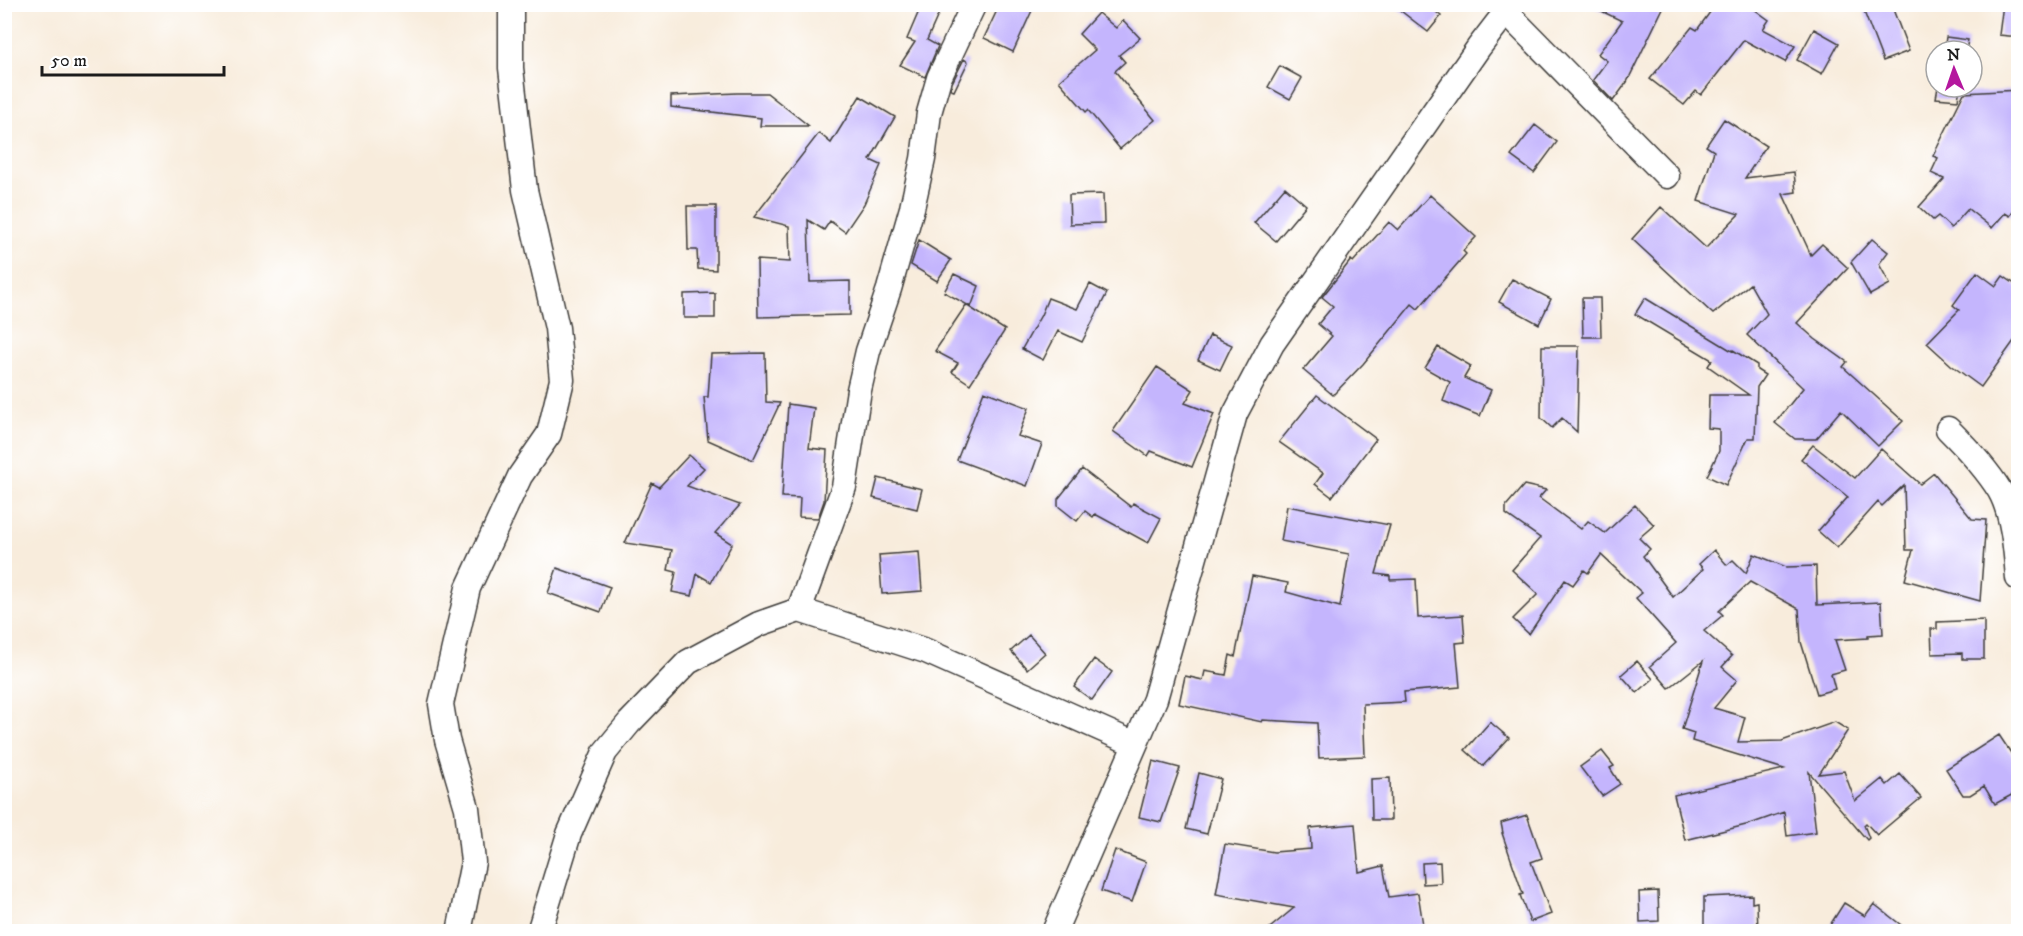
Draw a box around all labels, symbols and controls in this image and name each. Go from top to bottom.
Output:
scale bar [42,39,224,77]
north arrow [1924,39,1984,99]
text: N [1947,45,1960,65]
text: 50 m [51,50,87,72]

